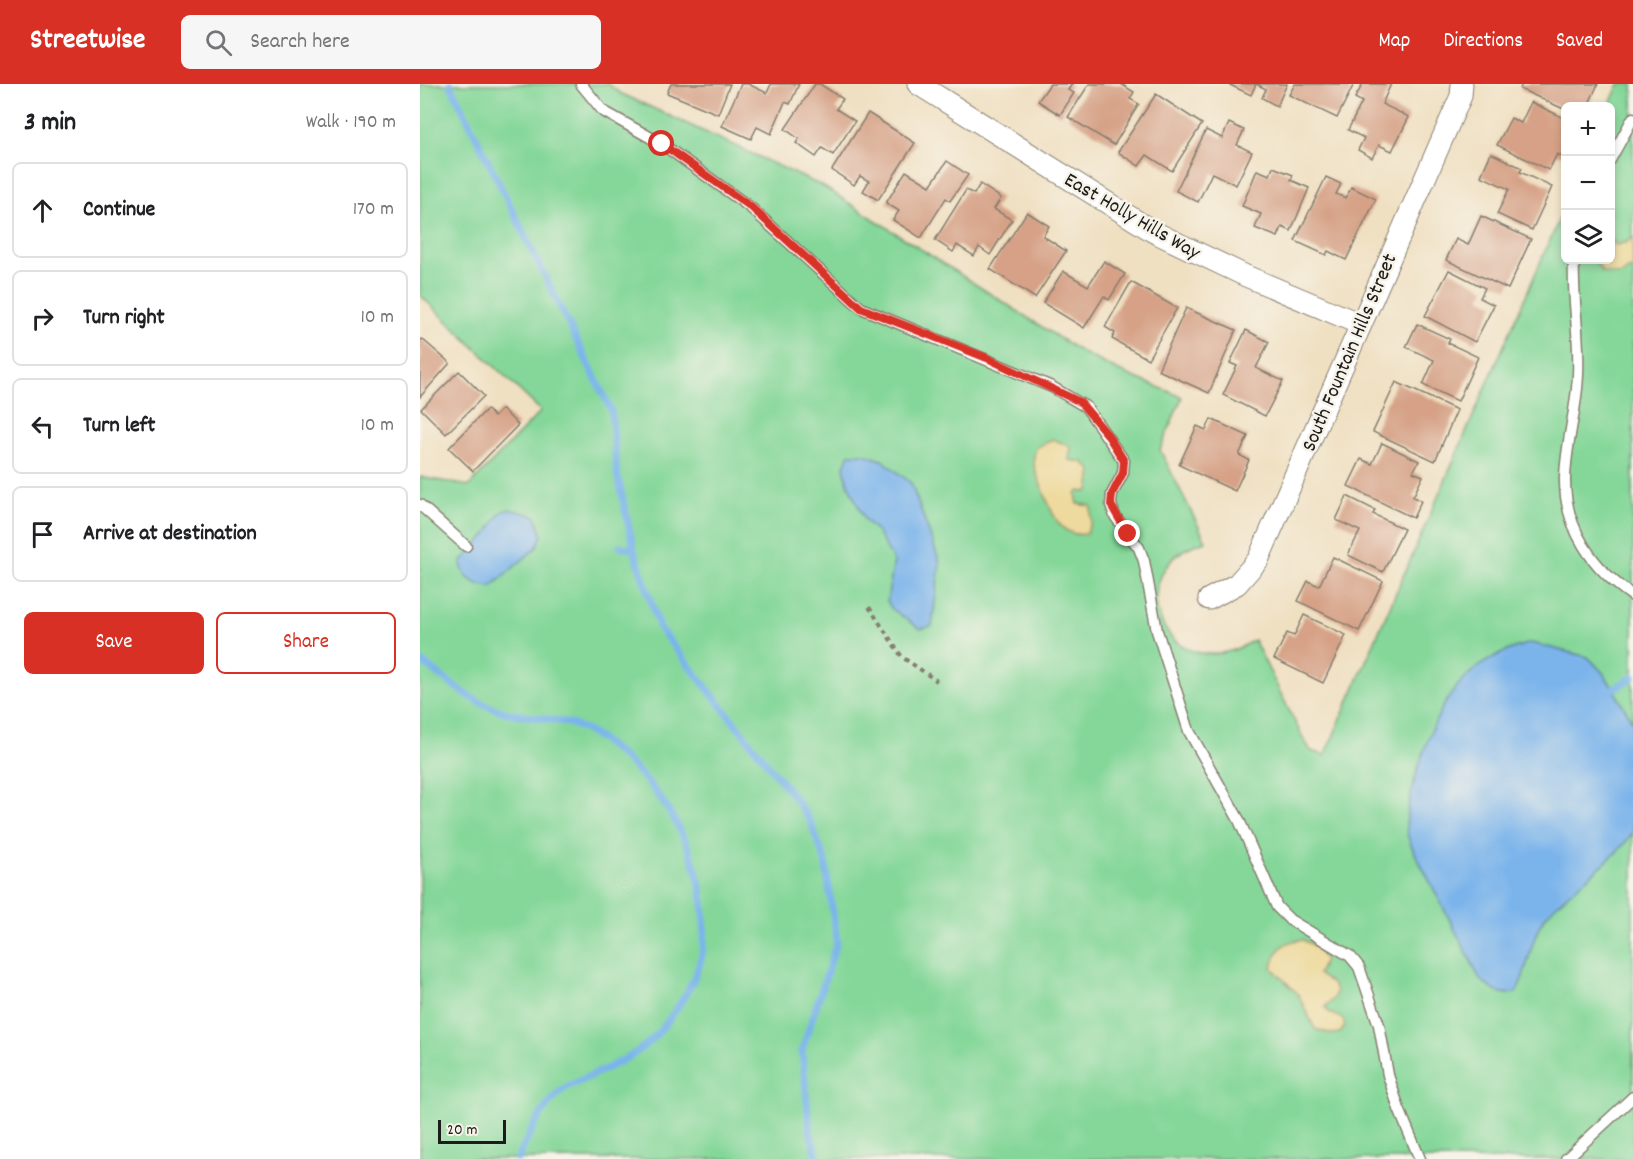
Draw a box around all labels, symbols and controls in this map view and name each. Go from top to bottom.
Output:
search box [181,15,601,69]
text: Streetwise [30,22,145,62]
icon: search [202,26,235,59]
text: Search here [250,27,350,58]
text: Map [1379,27,1410,57]
text: Directions [1443,27,1523,57]
text: Saved [1556,27,1603,57]
map controls [1561,102,1615,264]
button: + [1561,102,1615,156]
text: 3 min [24,105,76,142]
text: Walk · 190 m [306,109,396,137]
route start [648,130,674,156]
button: − [1561,156,1615,210]
street label: East Holly Hills Way [1058,166,1206,269]
icon: ahead [26,194,59,227]
text: Continue [83,195,155,226]
text: 170 m [353,196,394,224]
button: layers [1561,210,1615,264]
street label: South Fountain Hills Street [1295,249,1406,457]
icon: right [26,302,59,335]
text: Turn right [83,303,165,334]
text: 10 m [360,304,394,332]
icon: left [26,410,59,443]
text: Turn left [83,411,155,442]
text: 10 m [360,412,394,440]
icon: arrive [26,518,59,551]
text: Arrive at destination [83,519,257,550]
route end [1114,520,1140,546]
button: Save [24,612,204,674]
button: Share [216,612,396,674]
scale bar [438,1117,506,1144]
text: 20 m [447,1119,477,1142]

